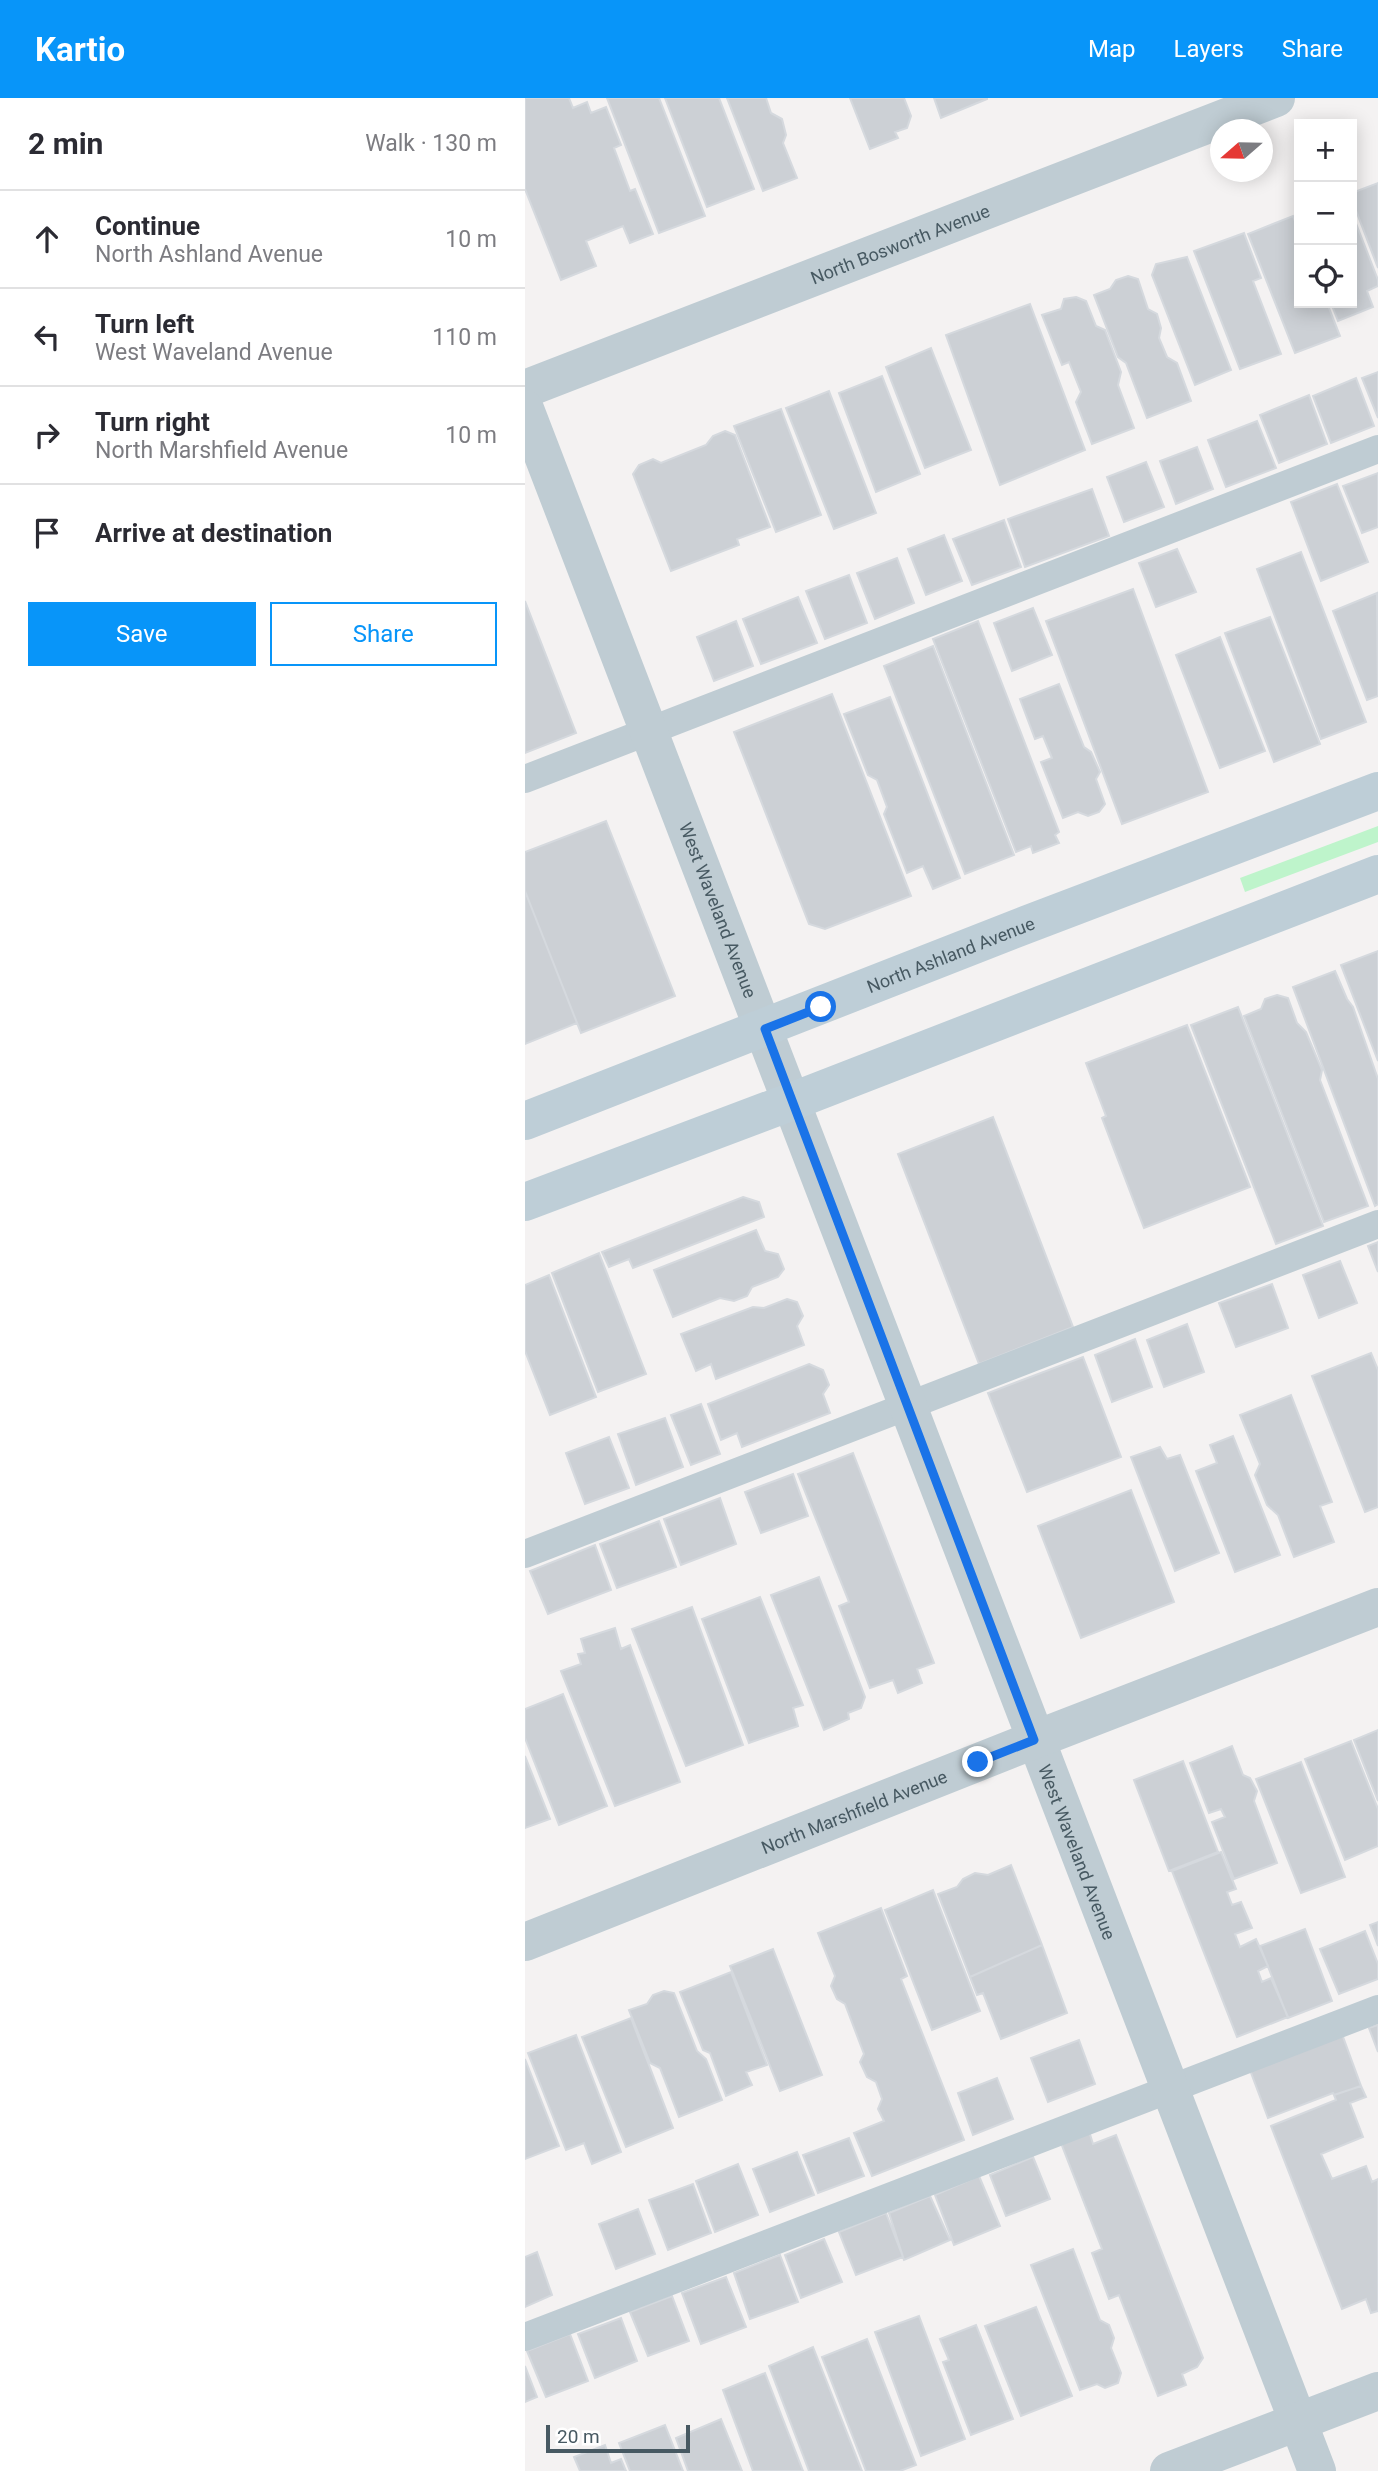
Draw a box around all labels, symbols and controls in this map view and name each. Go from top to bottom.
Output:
text: Kartio [35,30,125,69]
text: Map [1088,35,1136,63]
text: Layers [1174,35,1244,63]
text: Share [1282,35,1343,63]
north arrow [1210,119,1273,182]
map controls [1294,119,1357,308]
button: + [1294,119,1357,182]
text: 2 min [28,126,103,161]
text: Walk · 130 m [365,130,497,157]
button: − [1294,182,1357,245]
street label: North Bosworth Avenue [807,200,992,288]
text: Continue [95,211,200,241]
icon: ahead [28,220,66,258]
text: 10 m [445,226,497,253]
text: North Ashland Avenue [95,241,323,268]
button: locate [1294,245,1357,308]
text: Turn left [95,309,194,339]
icon: left [28,318,66,356]
text: 110 m [432,324,497,351]
text: West Waveland Avenue [95,339,333,366]
text: Turn right [95,407,210,437]
icon: right [28,416,66,454]
text: 10 m [445,422,497,449]
text: North Marshfield Avenue [95,437,348,464]
icon: arrive [28,514,66,552]
text: Arrive at destination [95,518,332,548]
button: Save [28,602,256,666]
button: Share [270,602,497,666]
street label: West Waveland Avenue [675,819,762,1001]
street label: North Ashland Avenue [864,912,1037,997]
route start [805,991,836,1022]
route end [962,1746,993,1777]
street label: West Waveland Avenue [1034,1761,1121,1943]
street label: North Marshfield Avenue [758,1765,950,1858]
scale bar [546,2422,689,2454]
text: 20 m [557,2425,600,2448]

